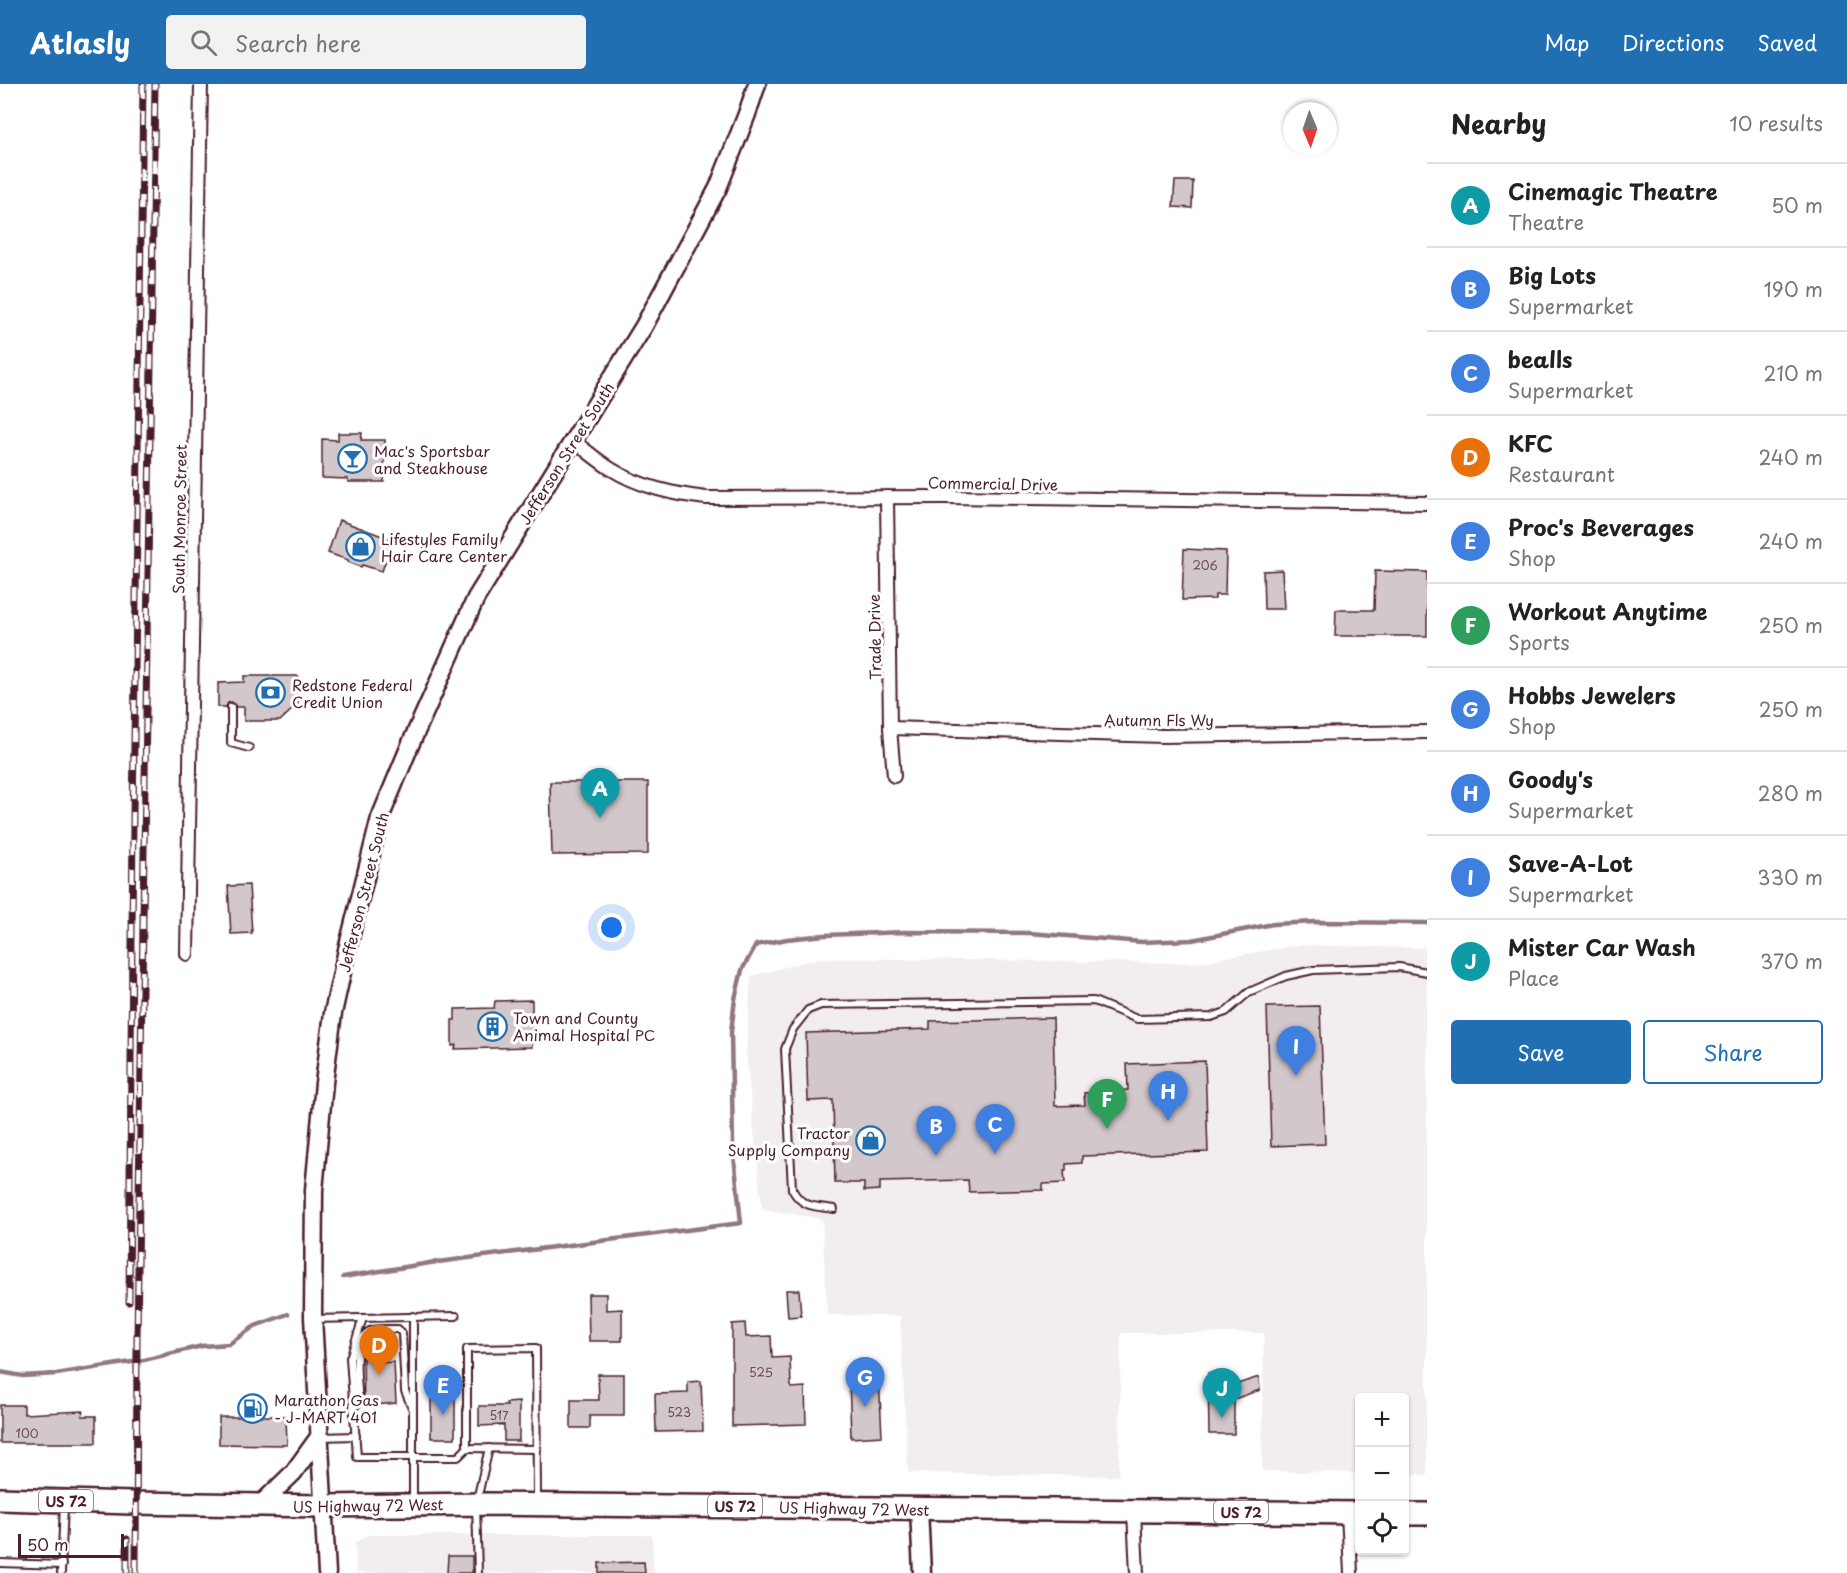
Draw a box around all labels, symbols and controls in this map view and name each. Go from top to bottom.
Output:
search box [166,15,586,69]
text: Atlasly [30,21,130,64]
icon: search [187,26,220,59]
text: Search here [235,26,361,59]
text: Map [1544,26,1589,58]
text: Directions [1622,26,1724,58]
text: Saved [1757,26,1817,58]
north arrow [1283,102,1337,156]
text: Nearby [1451,104,1546,143]
text: 10 results [1729,108,1823,138]
text: Cinemagic Theatre [1508,174,1718,207]
text: A [1463,190,1478,220]
text: 50 m [1771,190,1823,220]
text: Theatre [1508,207,1584,237]
text: Big Lots [1508,258,1596,291]
text: B [1464,274,1477,304]
text: 190 m [1764,274,1823,304]
text: Supermarket [1508,291,1634,321]
text: bealls [1508,342,1572,375]
text: C [1463,358,1478,388]
text: 210 m [1764,358,1823,388]
text: Supermarket [1508,375,1634,405]
street label: Jefferson Street South [513,377,619,529]
text: KFC [1508,426,1553,459]
place label: Mac's Sportsbar and Steakhouse [374,439,490,479]
text: D [1463,442,1478,472]
text: 240 m [1758,442,1823,472]
bar icon: Mac's Sportsbar and Steakhouse [337,443,369,475]
street label: South Monroe Street [166,444,192,594]
text: Restaurant [1508,459,1615,489]
street label: Commercial Drive [928,470,1058,496]
text: Proc's Beverages [1508,510,1694,543]
text: E [1464,526,1477,556]
text: 240 m [1758,526,1823,556]
place label: Lifestyles Family Hair Care Center [381,527,507,567]
shop icon: Lifestyles Family Hair Care Center [344,531,376,563]
text: Shop [1508,543,1556,573]
house number: 206 [1192,556,1218,574]
street label: Trade Drive [862,594,886,680]
text: Workout Anytime [1508,594,1708,627]
text: F [1465,610,1476,640]
text: 250 m [1759,610,1823,640]
text: Sports [1508,627,1570,657]
place label: Redstone Federal Credit Union [292,673,413,713]
bank icon: Redstone Federal Credit Union [255,677,287,709]
text: Hobbs Jewelers [1508,678,1676,711]
text: G [1462,694,1479,724]
text: 250 m [1759,694,1823,724]
street label: Autumn Fls Wy [1104,708,1214,731]
text: Shop [1508,711,1556,741]
text: Goody's [1508,762,1593,795]
pin: A [580,768,620,818]
text: H [1463,778,1478,808]
text: 280 m [1758,778,1823,808]
text: Supermarket [1508,795,1634,825]
street label: Jefferson Street South [332,810,394,974]
text: Save-A-Lot [1508,846,1633,879]
text: I [1467,862,1474,892]
text: 330 m [1757,862,1823,892]
text: Supermarket [1508,879,1634,909]
your location [597,913,626,942]
text: Mister Car Wash [1508,930,1696,963]
text: J [1464,946,1477,976]
text: 370 m [1760,946,1823,976]
text: Place [1508,963,1559,993]
place label: Town and County Animal Hospital PC [513,1006,655,1046]
building icon: Town and County Animal Hospital PC [476,1010,508,1042]
button: Save [1451,1020,1631,1084]
button: Share [1643,1020,1823,1084]
pin: I [1276,1026,1316,1076]
pin: H [1148,1072,1188,1121]
pin: F [1088,1080,1126,1129]
pin: C [976,1104,1014,1154]
pin: B [916,1106,956,1156]
place label: Tractor Supply Company [728,1121,850,1161]
shop icon: Tractor Supply Company [855,1125,887,1157]
pin: D [360,1326,398,1375]
pin: G [846,1358,884,1407]
house number: 525 [749,1363,773,1381]
pin: E [424,1366,462,1415]
pin: J [1202,1368,1242,1418]
place label: Marathon Gas - J-MART 401 [274,1388,379,1428]
fuel station icon: Marathon Gas - J-MART 401 [237,1392,269,1424]
map controls [1355,1393,1409,1555]
button: + [1355,1393,1409,1447]
house number: 523 [667,1403,691,1421]
house number: 517 [489,1406,509,1424]
house number: 100 [16,1424,39,1442]
button: − [1355,1447,1409,1501]
road number: US 72 [39,1490,93,1512]
street label: US Highway 72 West [292,1492,444,1518]
road number: US 72 [708,1495,762,1517]
street label: US Highway 72 West [778,1495,930,1521]
road number: US 72 [1214,1501,1268,1523]
button: locate [1355,1501,1409,1555]
scale bar [18,1531,124,1558]
text: 50 m [27,1532,68,1556]

